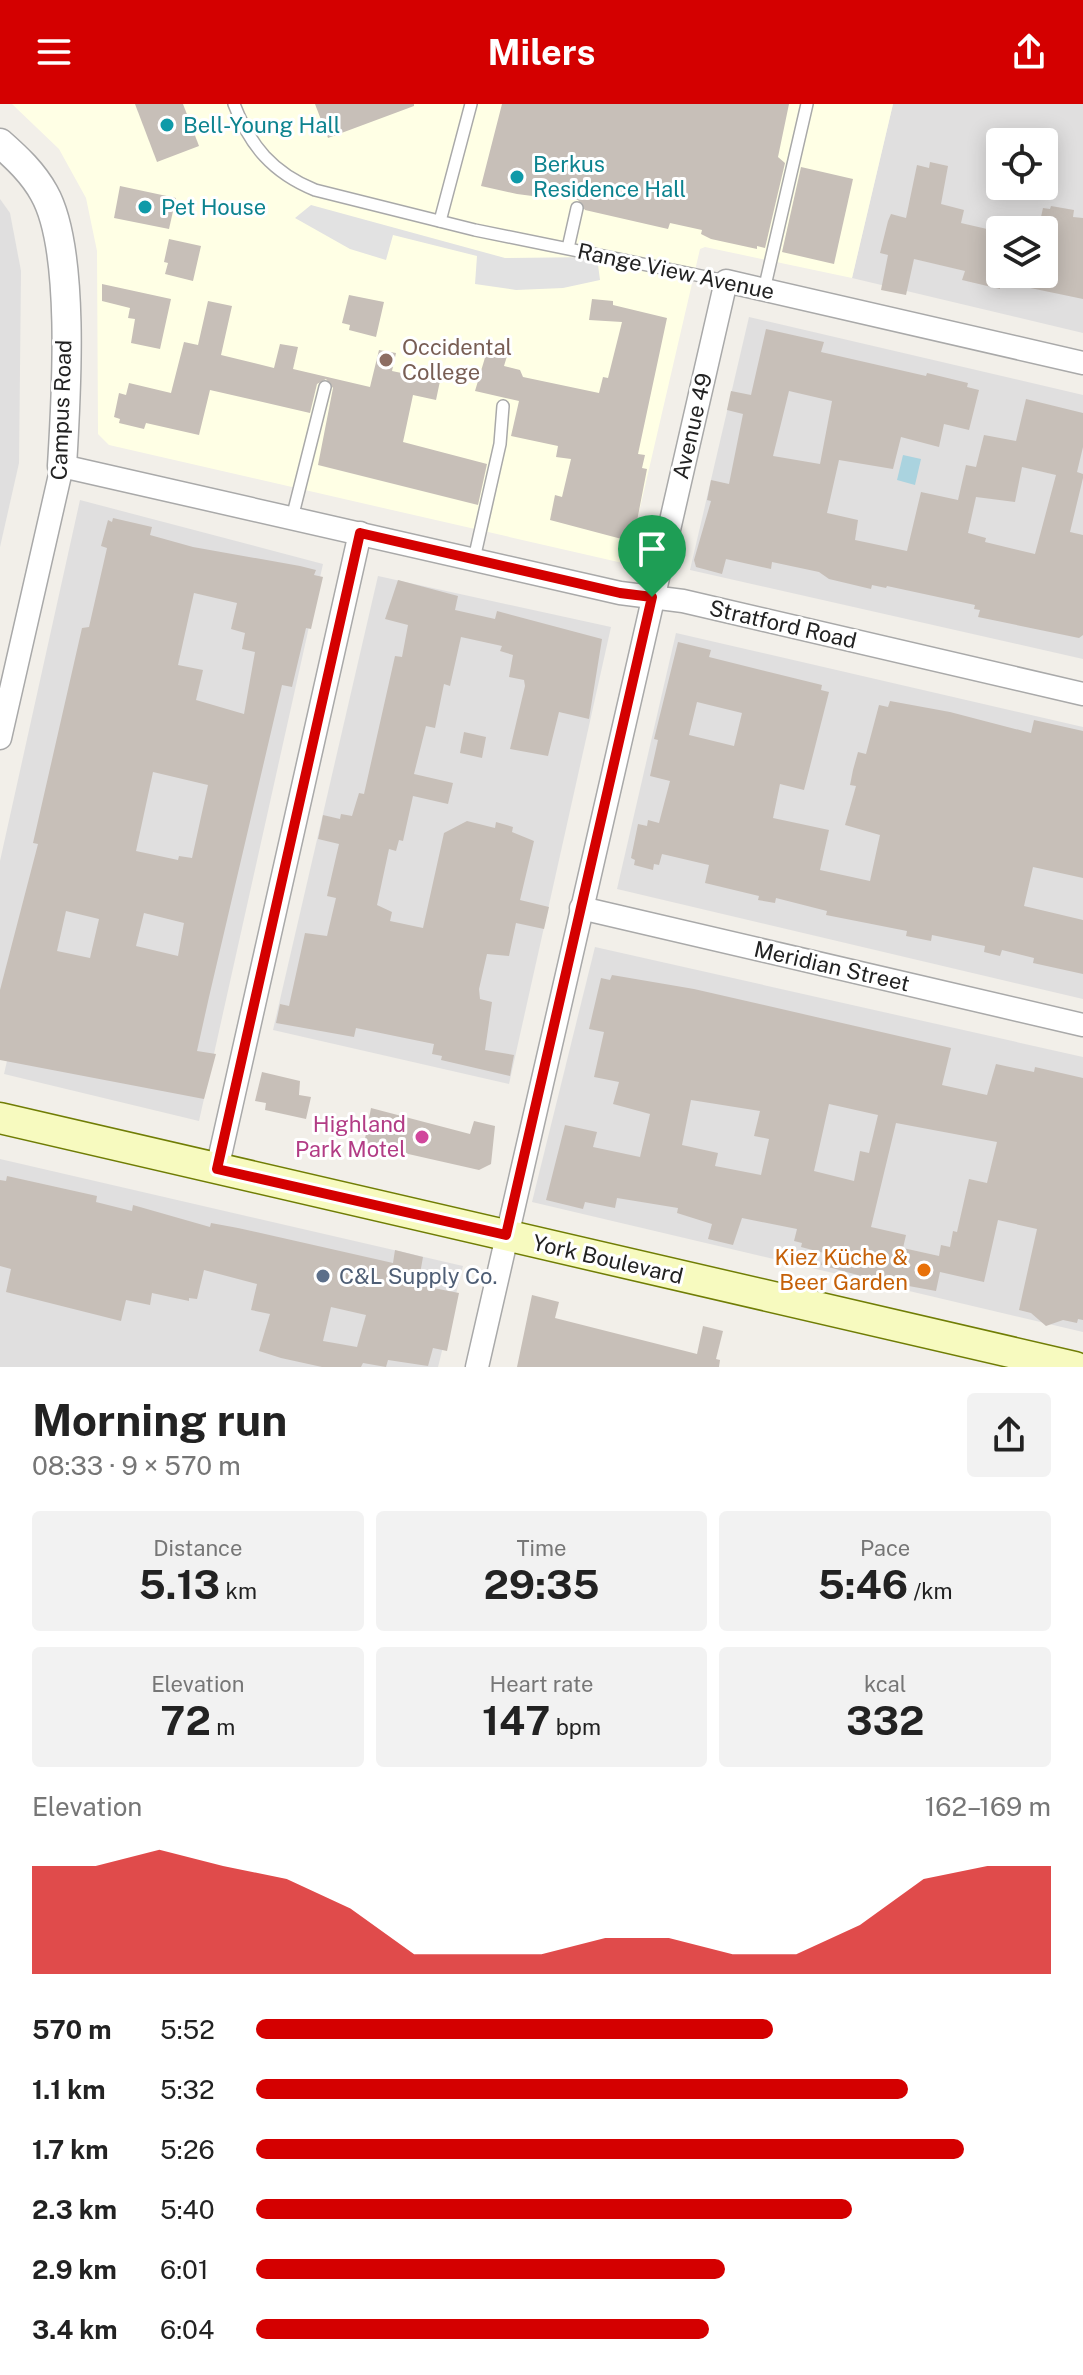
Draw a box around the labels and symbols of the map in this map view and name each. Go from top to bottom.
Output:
place label: Bell-Young Hall [183,112,340,138]
marker: Bell-Young Hall [158,116,176,134]
place label: Berkus Residence Hall [533,151,686,202]
marker: Berkus Residence Hall [508,168,526,186]
place label: Pet House [161,194,266,220]
marker: Pet House [136,198,154,216]
street label: Range View Avenue [575,237,777,305]
place label: Occidental College [402,334,512,385]
street label: Campus Road [46,339,76,481]
marker: Occidental College [377,351,395,369]
street label: Avenue 49 [667,370,717,482]
pin [618,515,686,597]
street label: Stratford Road [707,594,859,654]
street label: Meridian Street [752,935,912,997]
place label: Highland Park Motel [295,1111,406,1162]
marker: Highland Park Motel [413,1128,431,1146]
street label: York Boulevard [530,1229,686,1289]
place label: Kiez Küche & Beer Garden [775,1244,908,1295]
marker: Kiez Küche & Beer Garden [915,1261,933,1279]
place label: C&L Supply Co. [339,1263,497,1289]
marker: C&L Supply Co. [314,1267,332,1285]

